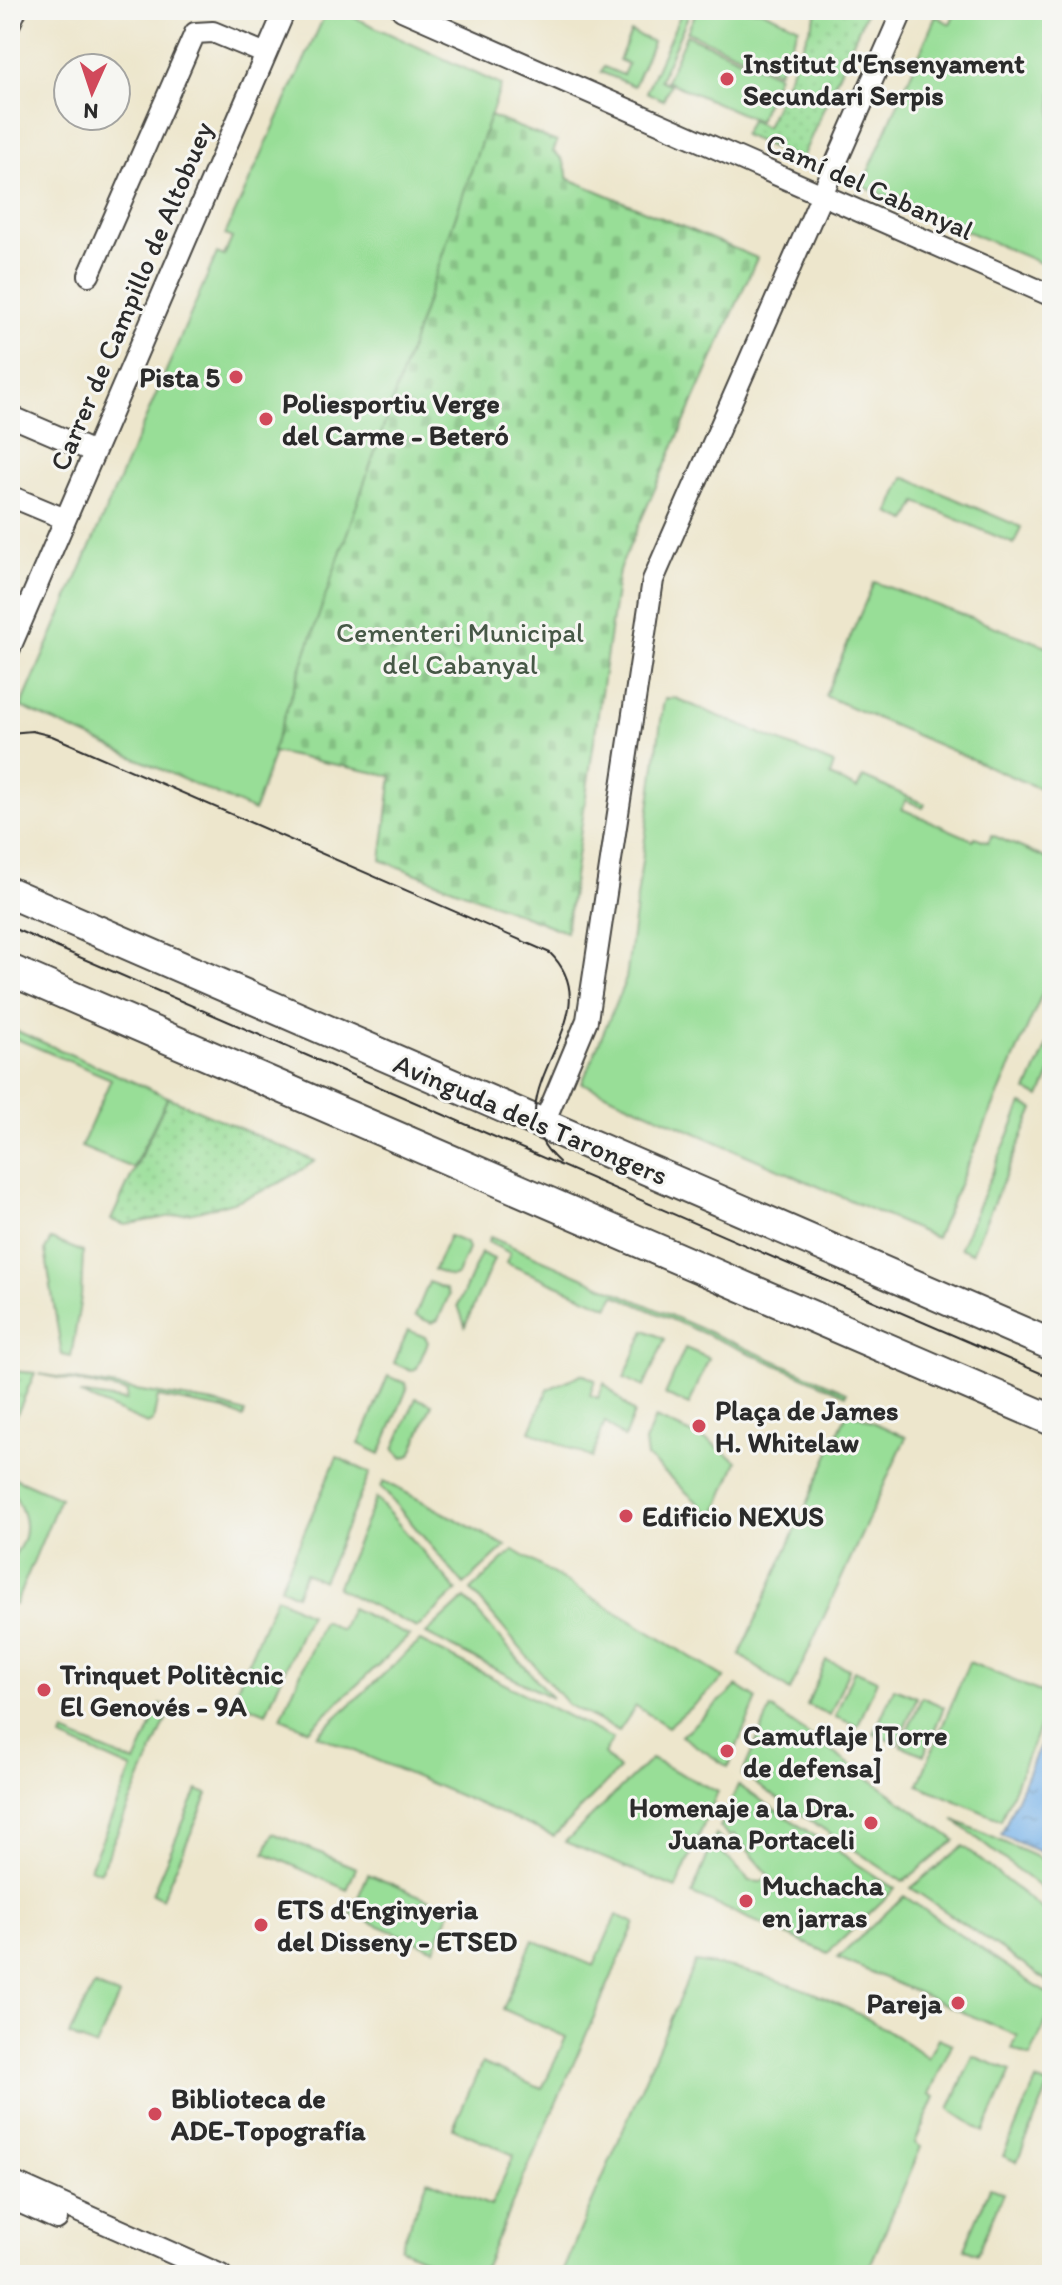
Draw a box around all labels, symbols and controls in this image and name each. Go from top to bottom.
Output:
place label: Institut d'Ensenyament Secundari Serpis [743,46,1025,112]
north arrow [52,52,132,132]
marker: Institut d'Ensenyament Secundari Serpis [718,70,736,88]
text: N [83,98,99,125]
street label: Carrer de Campillo de Altobuey [42,116,220,476]
street label: Camí del Cabanyal [761,125,979,247]
place label: Pista 5 [139,360,220,394]
marker: Pista 5 [227,368,245,386]
place label: Poliesportiu Verge del Carme - Beteró [282,386,509,452]
marker: Poliesportiu Verge del Carme - Beteró [257,410,275,428]
park label: Cementeri Municipal del Cabanyal [336,615,584,681]
street label: Avinguda dels Tarongers [389,1046,673,1192]
place label: Plaça de James H. Whitelaw [715,1393,899,1459]
marker: Plaça de James H. Whitelaw [690,1417,708,1435]
place label: Edificio NEXUS [642,1499,824,1533]
marker: Edificio NEXUS [617,1507,635,1525]
place label: Trinquet Politècnic El Genovés - 9A [59,1657,284,1723]
marker: Trinquet Politècnic El Genovés - 9A [35,1681,53,1699]
place label: Camuflaje [Torre de defensa] [743,1718,948,1784]
marker: Camuflaje [Torre de defensa] [718,1742,736,1760]
place label: Homenaje a la Dra. Juana Portaceli [629,1790,855,1856]
marker: Homenaje a la Dra. Juana Portaceli [862,1814,880,1832]
place label: Muchacha en jarras [762,1868,884,1934]
place label: ETS d'Enginyeria del Disseny - ETSED [277,1892,517,1958]
marker: Muchacha en jarras [737,1892,755,1910]
marker: ETS d'Enginyeria del Disseny - ETSED [252,1916,270,1934]
place label: Pareja [866,1986,942,2020]
marker: Pareja [949,1994,967,2012]
place label: Biblioteca de ADE-Topografía [170,2081,366,2147]
marker: Biblioteca de ADE-Topografía [146,2105,164,2123]

